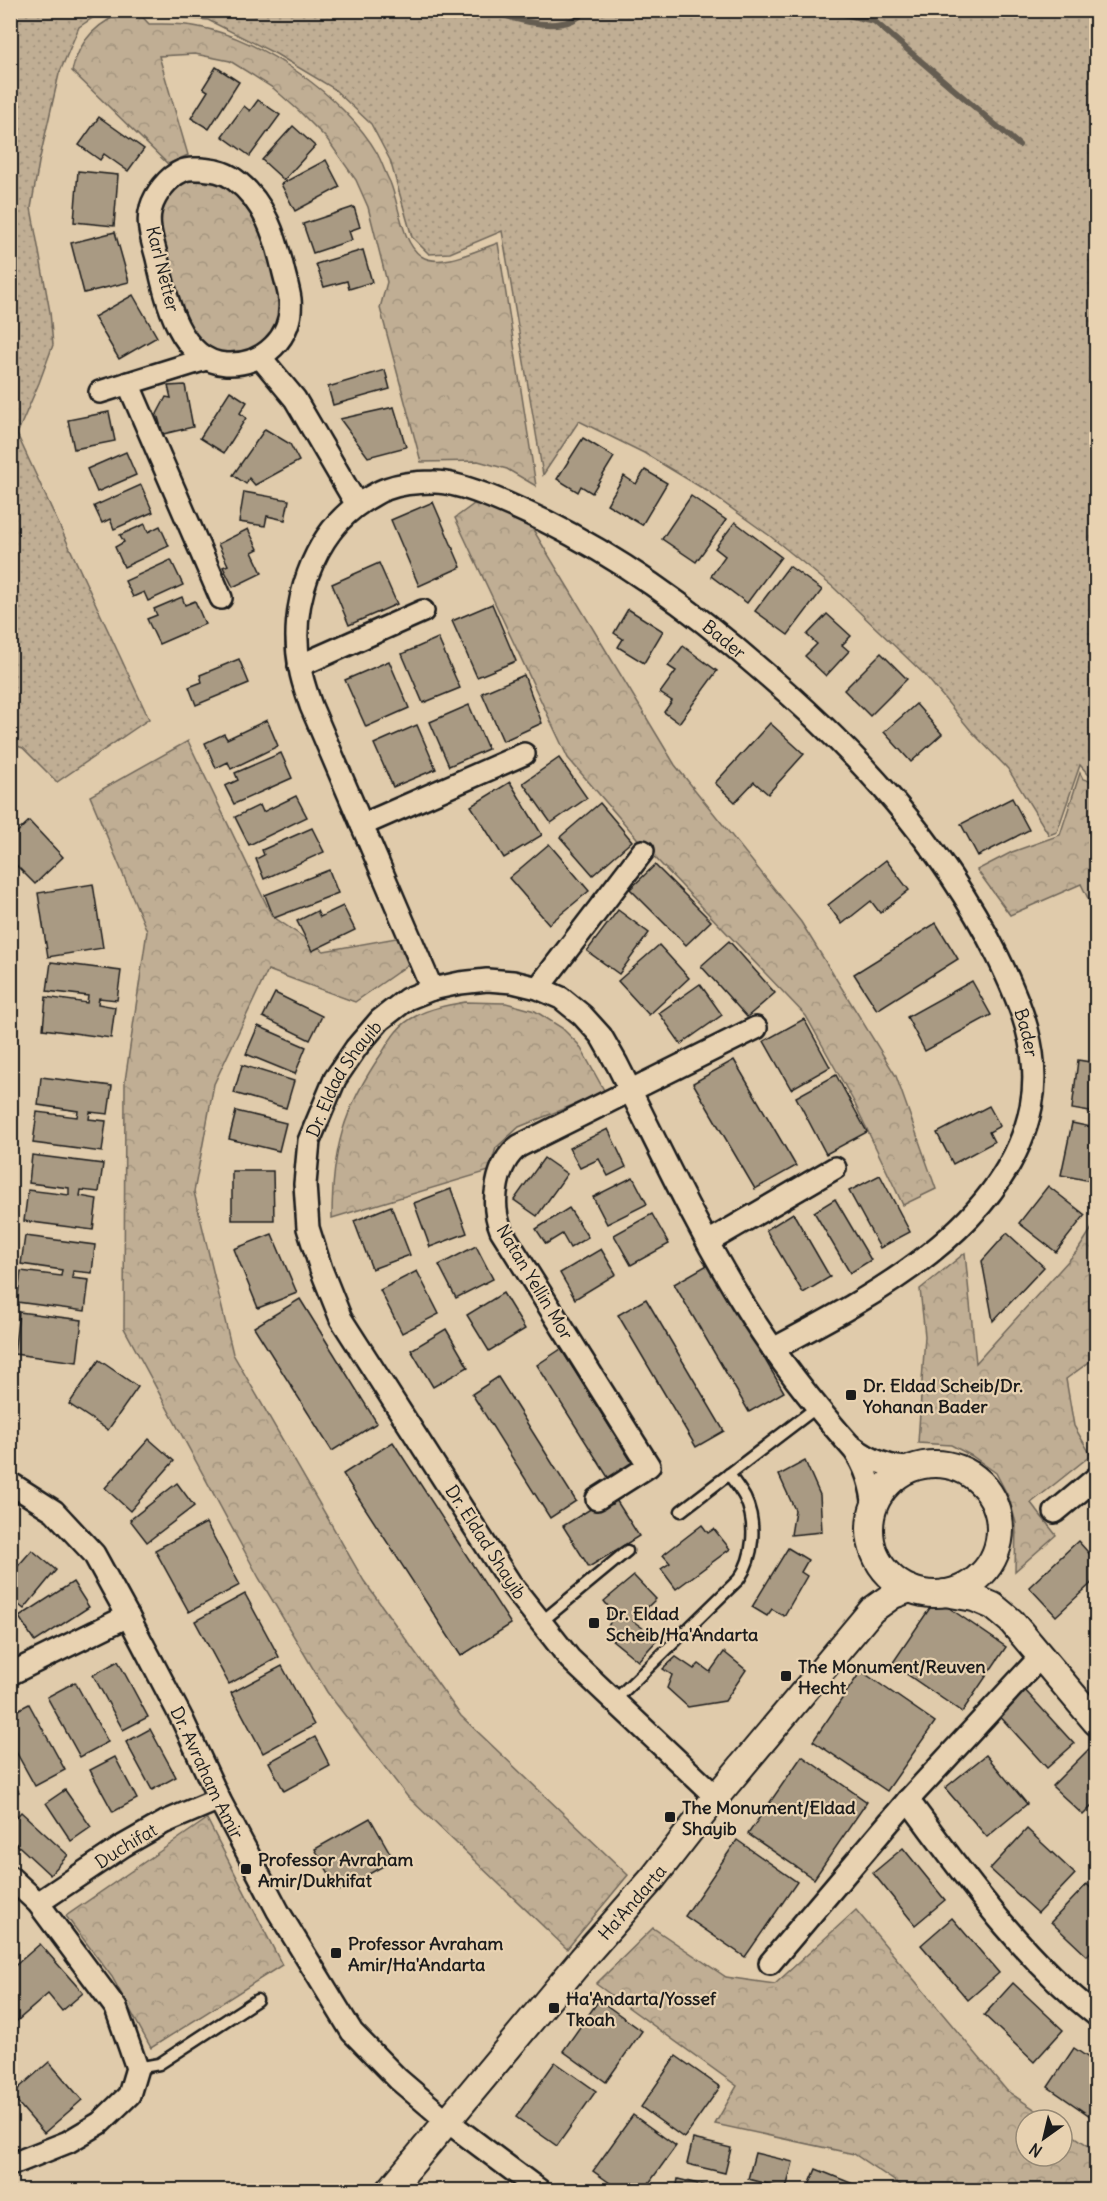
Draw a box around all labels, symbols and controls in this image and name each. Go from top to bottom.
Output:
street label: Karl Netter [141,224,185,315]
street label: Bader [698,614,751,664]
street label: Bader [1010,1005,1044,1059]
street label: Dr. Eldad Shayib [301,1015,386,1140]
street label: Natan Yellin Mor [491,1220,579,1344]
place label: Dr. Eldad Scheib/Dr. Yohanan Bader [862,1374,1023,1418]
marker: Dr. Eldad Scheib/Dr. Yohanan Bader [844,1388,858,1402]
street label: Dr. Eldad Shayib [440,1480,532,1604]
place label: Dr. Eldad Scheib/Ha'Andarta [606,1602,758,1646]
marker: Dr. Eldad Scheib/Ha'Andarta [587,1616,601,1630]
place label: The Monument/Reuven Hecht [798,1655,986,1699]
marker: The Monument/Reuven Hecht [779,1669,793,1683]
street label: Dr. Avraham Amir [166,1702,250,1843]
place label: The Monument/Eldad Shayib [682,1796,856,1840]
marker: The Monument/Eldad Shayib [663,1810,677,1824]
street label: Duchifat [90,1818,161,1873]
place label: Professor Avraham Amir/Dukhifat [258,1848,414,1892]
street label: Ha'Andarta [593,1860,671,1945]
marker: Professor Avraham Amir/Dukhifat [239,1862,253,1876]
place label: Professor Avraham Amir/Ha'Andarta [348,1932,504,1976]
marker: Professor Avraham Amir/Ha'Andarta [329,1946,343,1960]
place label: Ha'Andarta/Yossef Tkoah [566,1987,717,2031]
marker: Ha'Andarta/Yossef Tkoah [547,2001,561,2015]
north arrow [1014,2108,1074,2168]
text: N [1025,2139,1046,2162]

